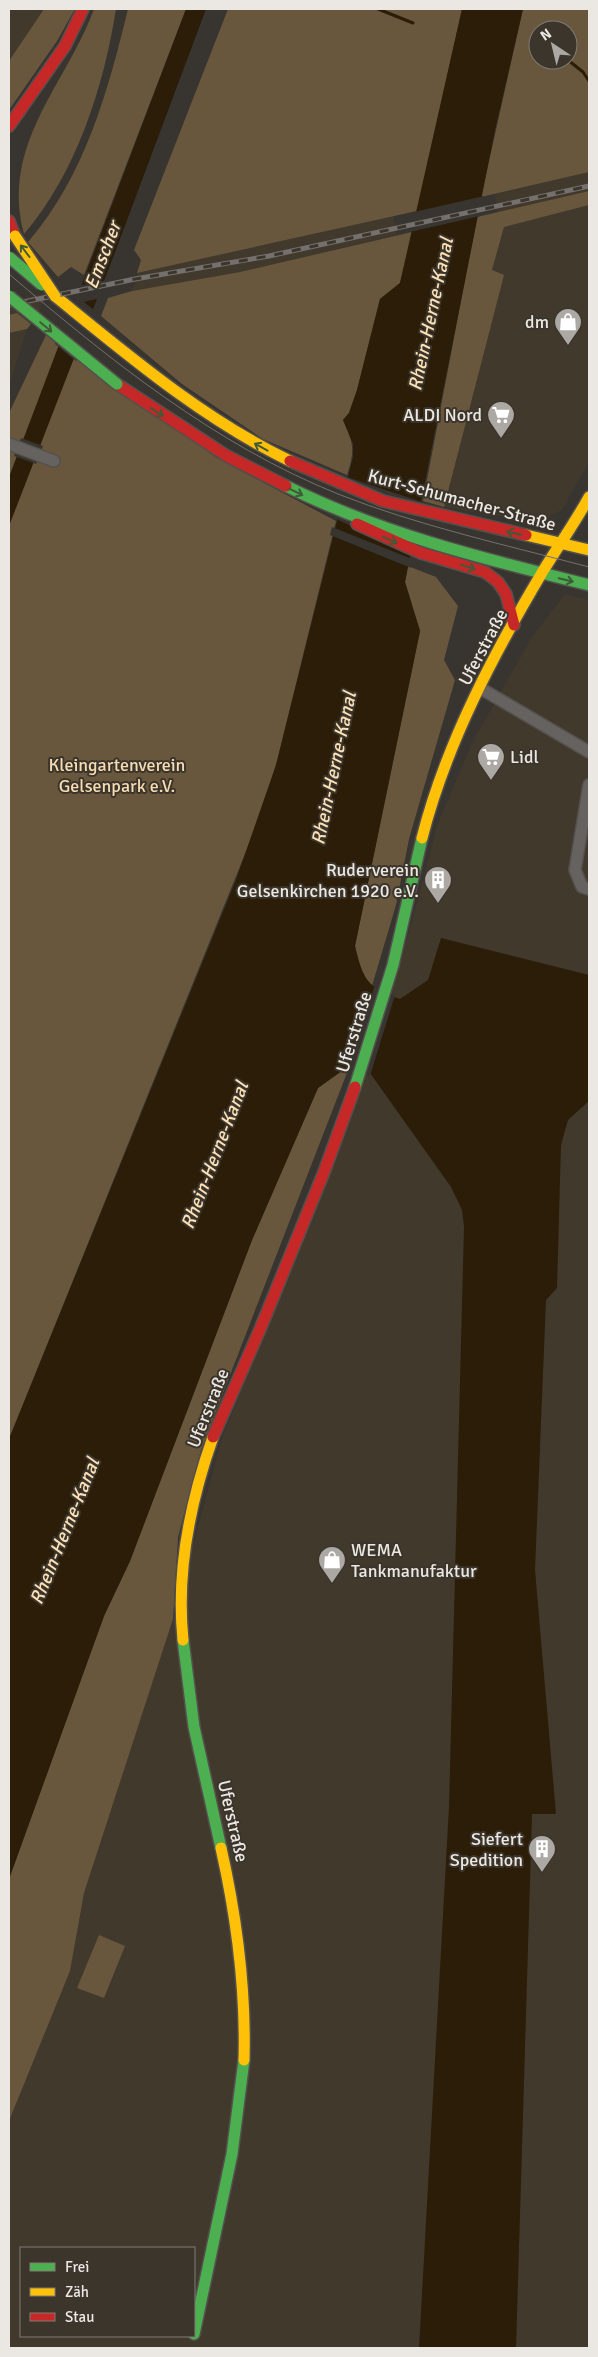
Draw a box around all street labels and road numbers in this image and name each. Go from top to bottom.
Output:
street label: Kurt-Schumacher-Straße [366,464,558,536]
street label: Uferstraße [454,605,512,689]
street label: Uferstraße [331,989,377,1075]
street label: Uferstraße [182,1365,234,1451]
street label: Uferstraße [213,1778,253,1864]

